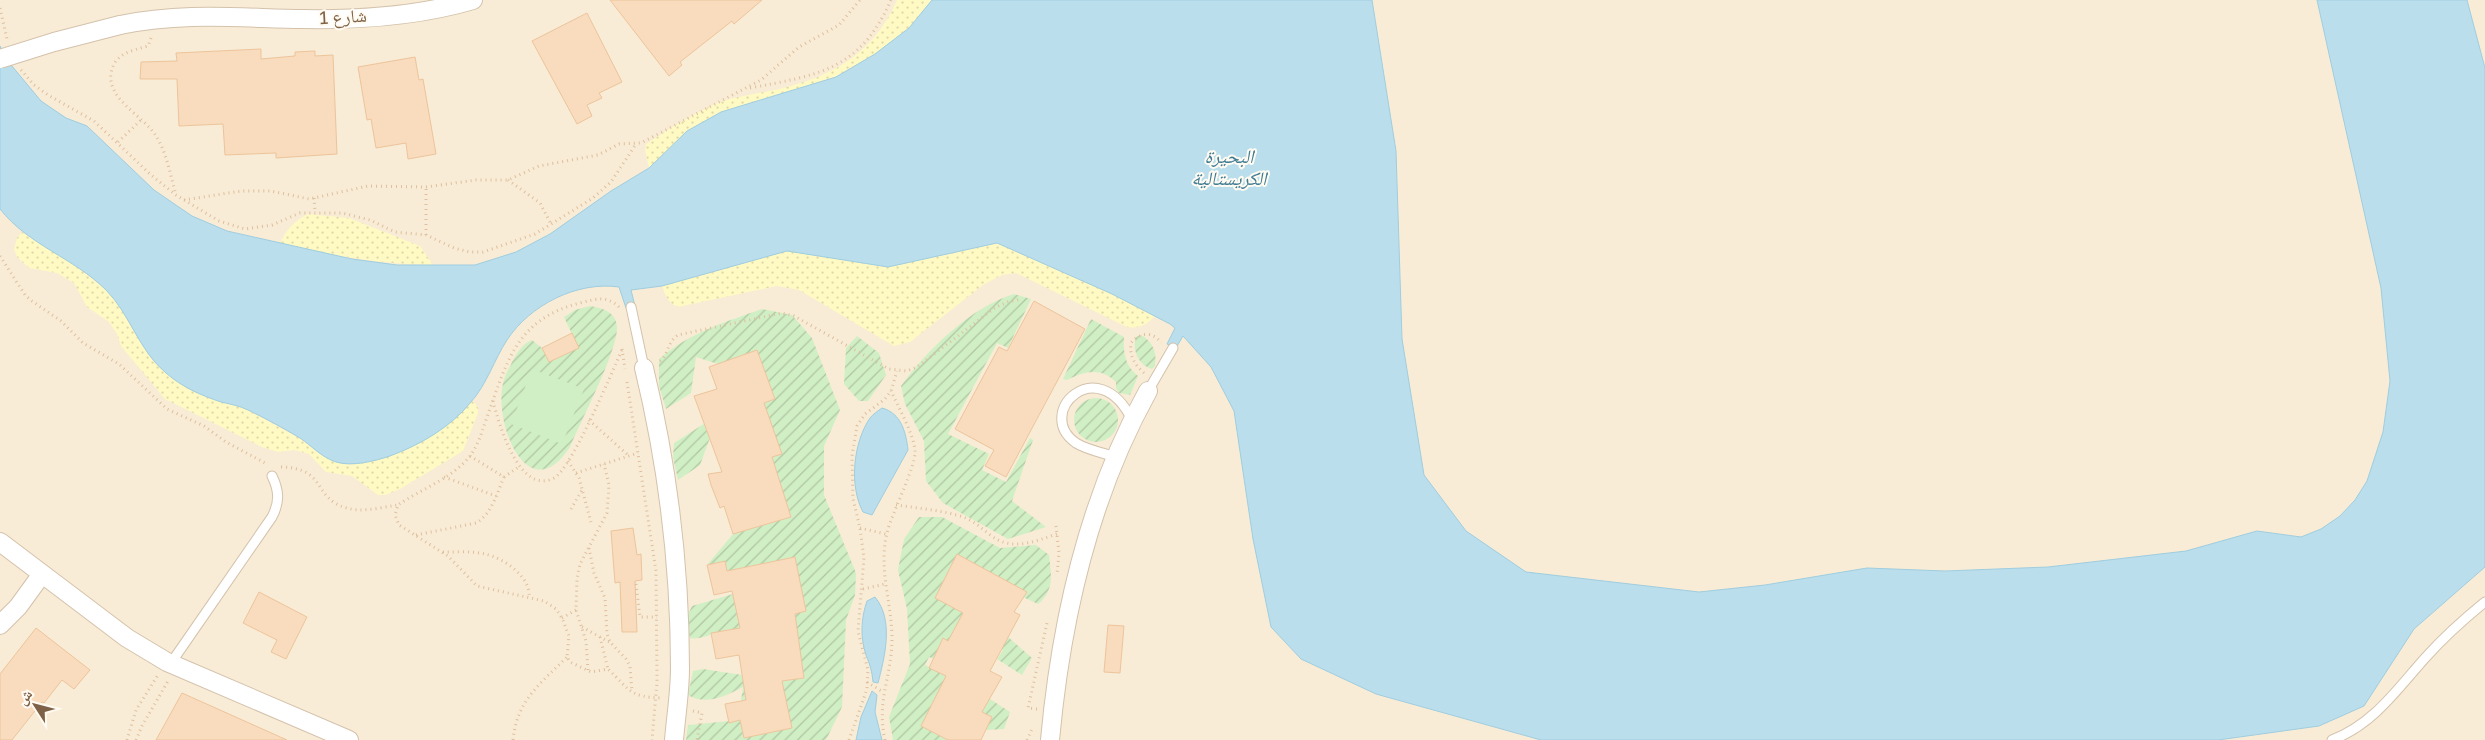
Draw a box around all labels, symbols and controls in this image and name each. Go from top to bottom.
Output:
street label: شارع 1 [319,4,367,29]
water label: البحيرة الكريستالية [1191,144,1268,189]
north arrow [10,680,60,730]
text: ش [13,686,36,709]

